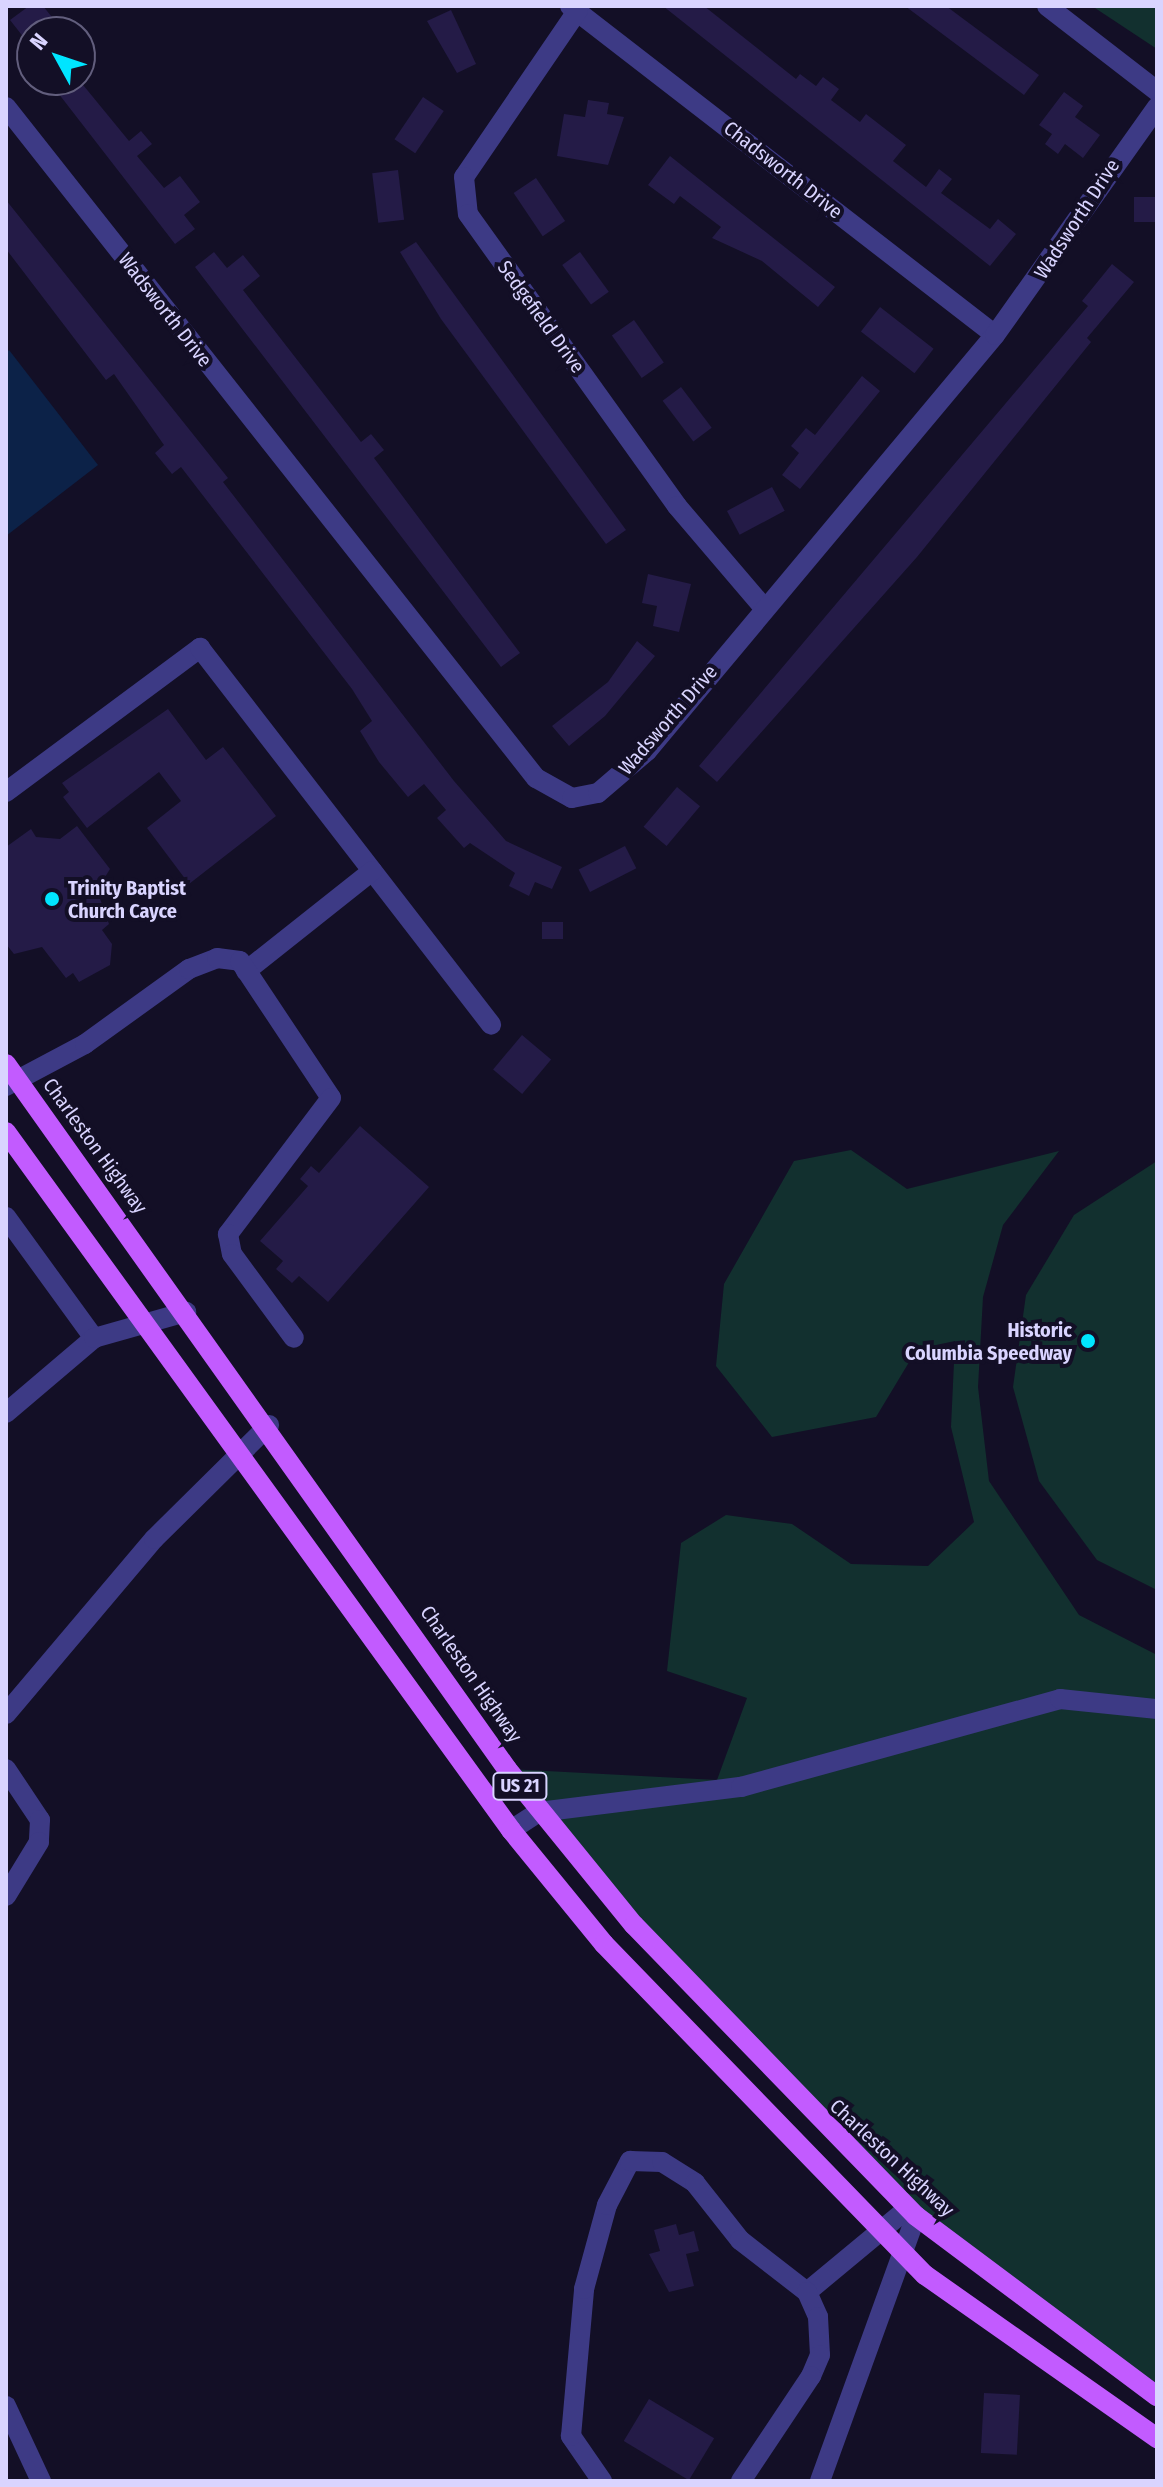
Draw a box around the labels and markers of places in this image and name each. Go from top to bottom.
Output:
place label: Trinity Baptist Church Cayce [68,876,186,923]
marker: Trinity Baptist Church Cayce [43,890,61,908]
place label: Historic Columbia Speedway [905,1318,1072,1365]
marker: Historic Columbia Speedway [1079,1332,1097,1350]

